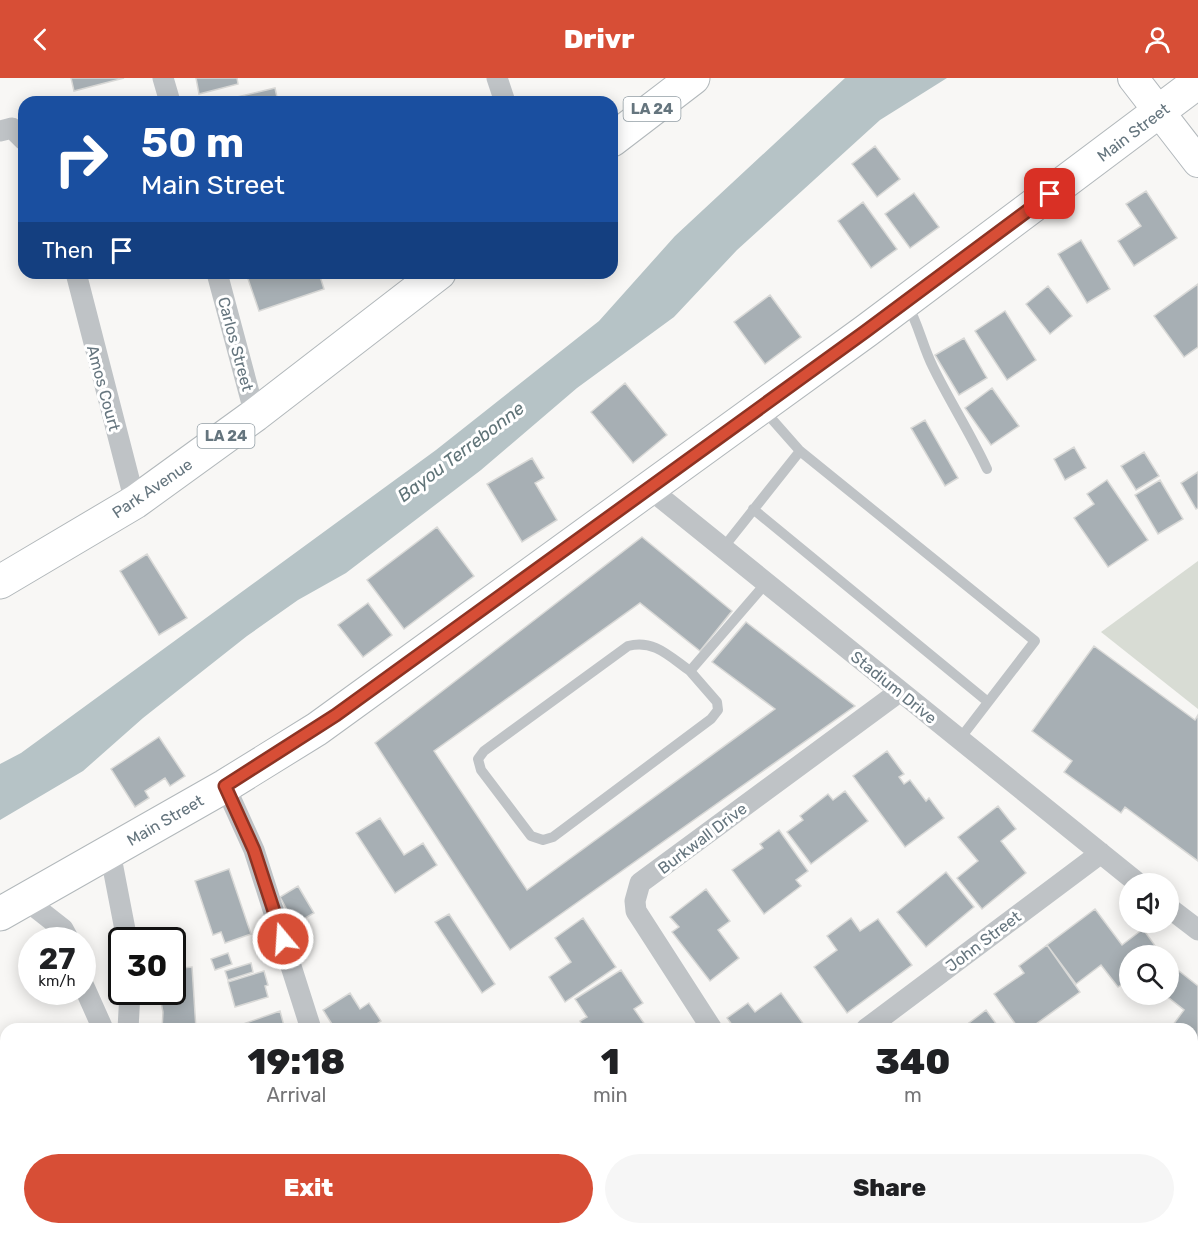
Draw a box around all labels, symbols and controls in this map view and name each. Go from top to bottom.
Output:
icon: back [24,23,57,56]
text: Drivr [564,23,634,55]
icon: person [1141,23,1174,56]
road number: LA 24 [624,97,680,121]
street label: Main Street [1094,99,1173,166]
text: 50 m [141,118,244,168]
icon: right [42,120,120,198]
pin [1024,168,1075,219]
text: Main Street [141,169,285,201]
icon: arrive [1033,177,1066,210]
icon: arrive [105,234,138,267]
text: Then [42,237,93,264]
street label: Carlos Street [214,295,257,393]
street label: Amos Court [83,343,124,433]
water label: Bayou Terrebonne [393,397,529,507]
road number: LA 24 [198,424,254,448]
street label: Park Avenue [109,455,196,522]
street label: Stadium Drive [847,647,940,728]
street label: Main Street [124,791,207,850]
street label: Burkwall Drive [654,799,750,878]
map controls [1119,873,1179,1005]
button: sound [1119,873,1179,933]
position arrow [251,907,315,971]
street label: John Street [942,907,1025,976]
speed limit sign: 30 [108,927,186,1005]
text: 27 [39,941,75,977]
button: search [1119,945,1179,1005]
text: km/h [38,972,76,990]
text: 19:18 [248,1040,345,1083]
text: 1 [601,1040,620,1083]
text: 340 [875,1040,950,1083]
text: Arrival [266,1083,326,1107]
text: min [593,1083,628,1107]
text: m [904,1083,922,1107]
button: Exit [24,1154,593,1223]
button: Share [605,1154,1174,1223]

